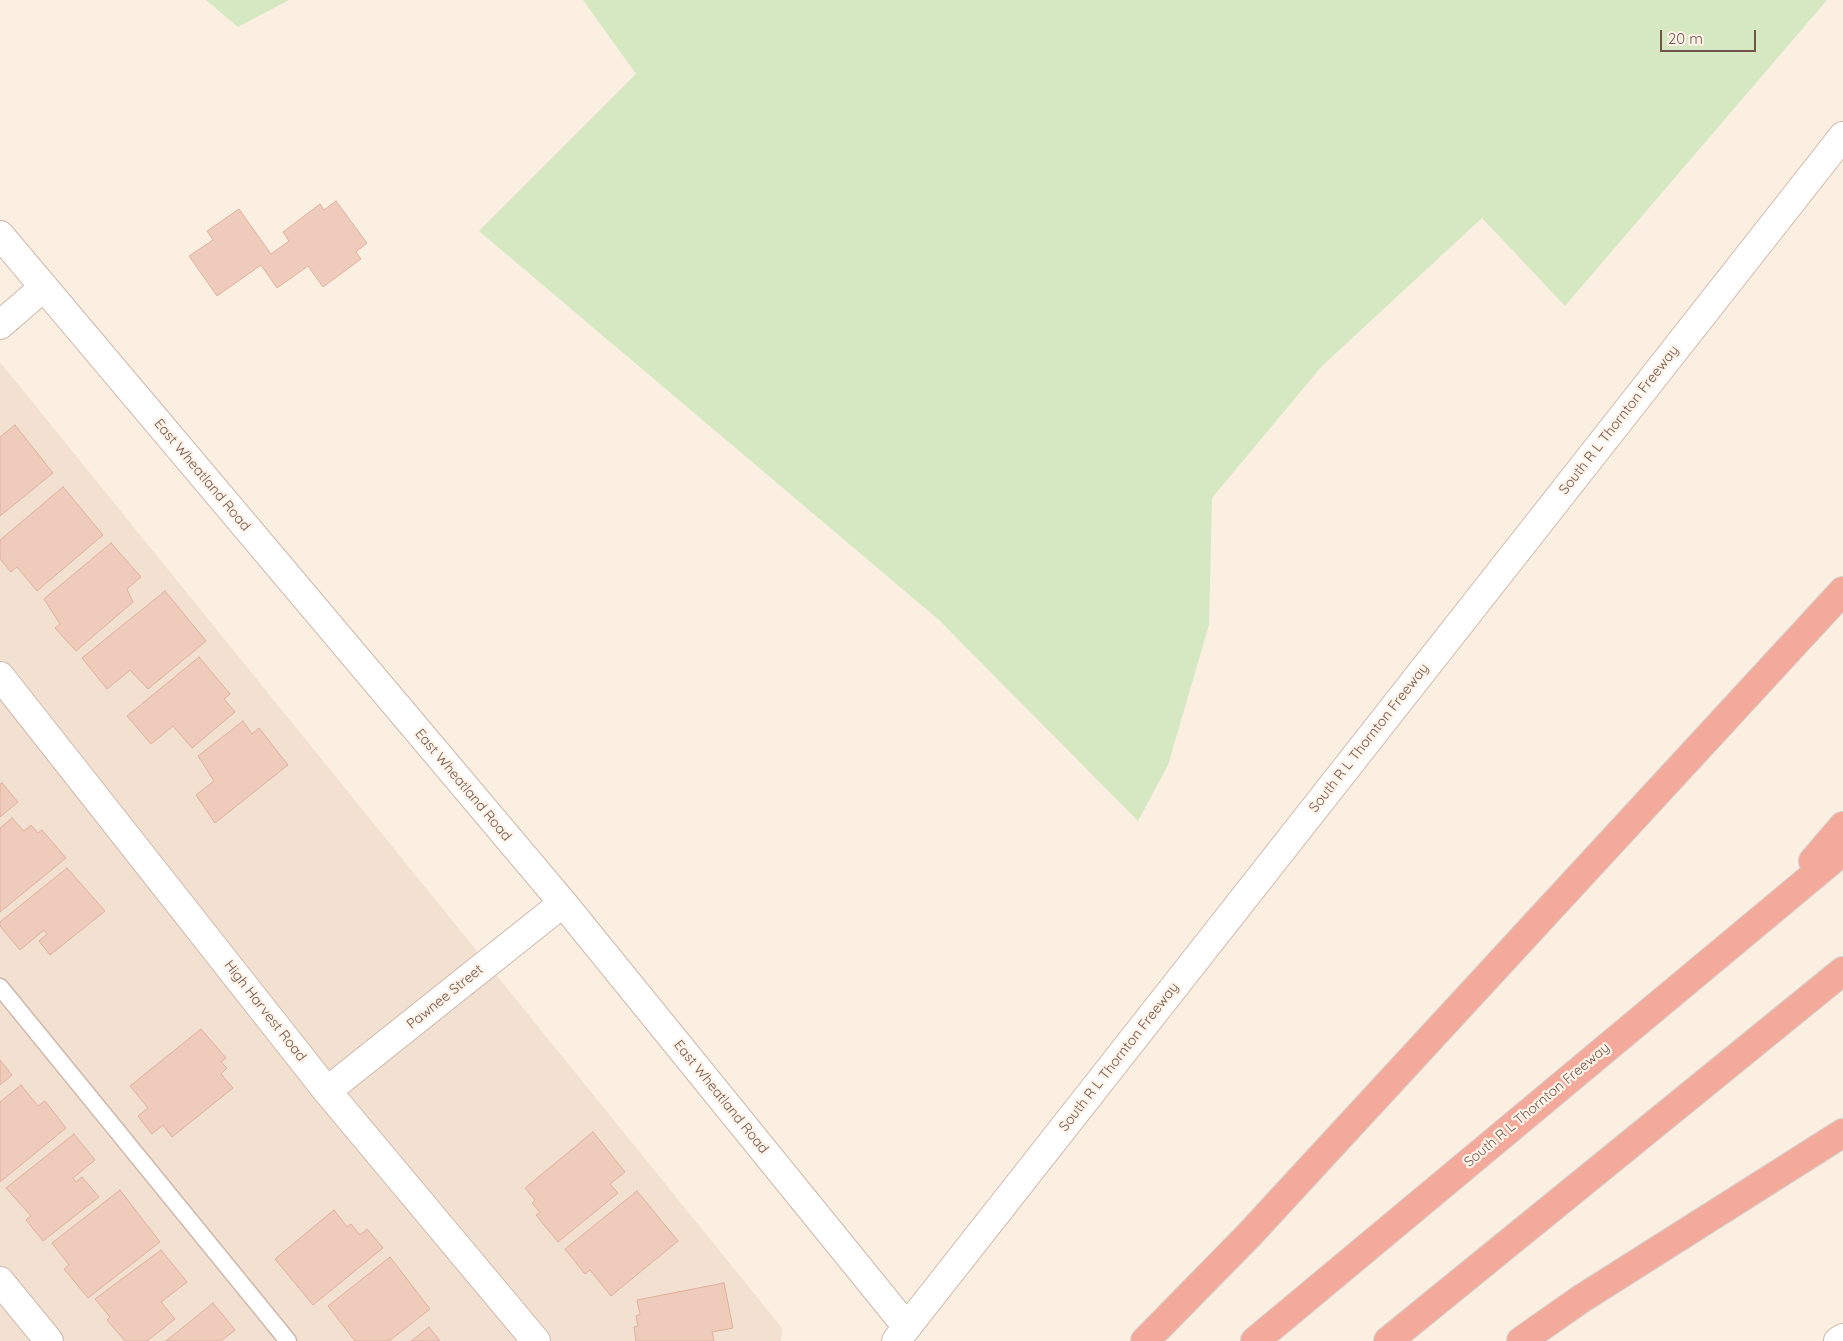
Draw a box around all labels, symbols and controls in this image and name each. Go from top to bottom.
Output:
scale bar [1663,20,1759,52]
text: 20 m [1668,29,1703,48]
street label: South R L Thornton Freeway [1556,342,1682,498]
street label: East Wheatland Road [150,416,254,534]
street label: South R L Thornton Freeway [1306,660,1432,816]
street label: East Wheatland Road [411,726,515,844]
street label: High Harvest Road [220,957,310,1065]
street label: Pawnee Street [403,961,487,1033]
street label: South R L Thornton Freeway [1056,979,1182,1135]
street label: East Wheatland Road [670,1037,772,1157]
street label: South R L Thornton Freeway [1461,1039,1613,1171]

